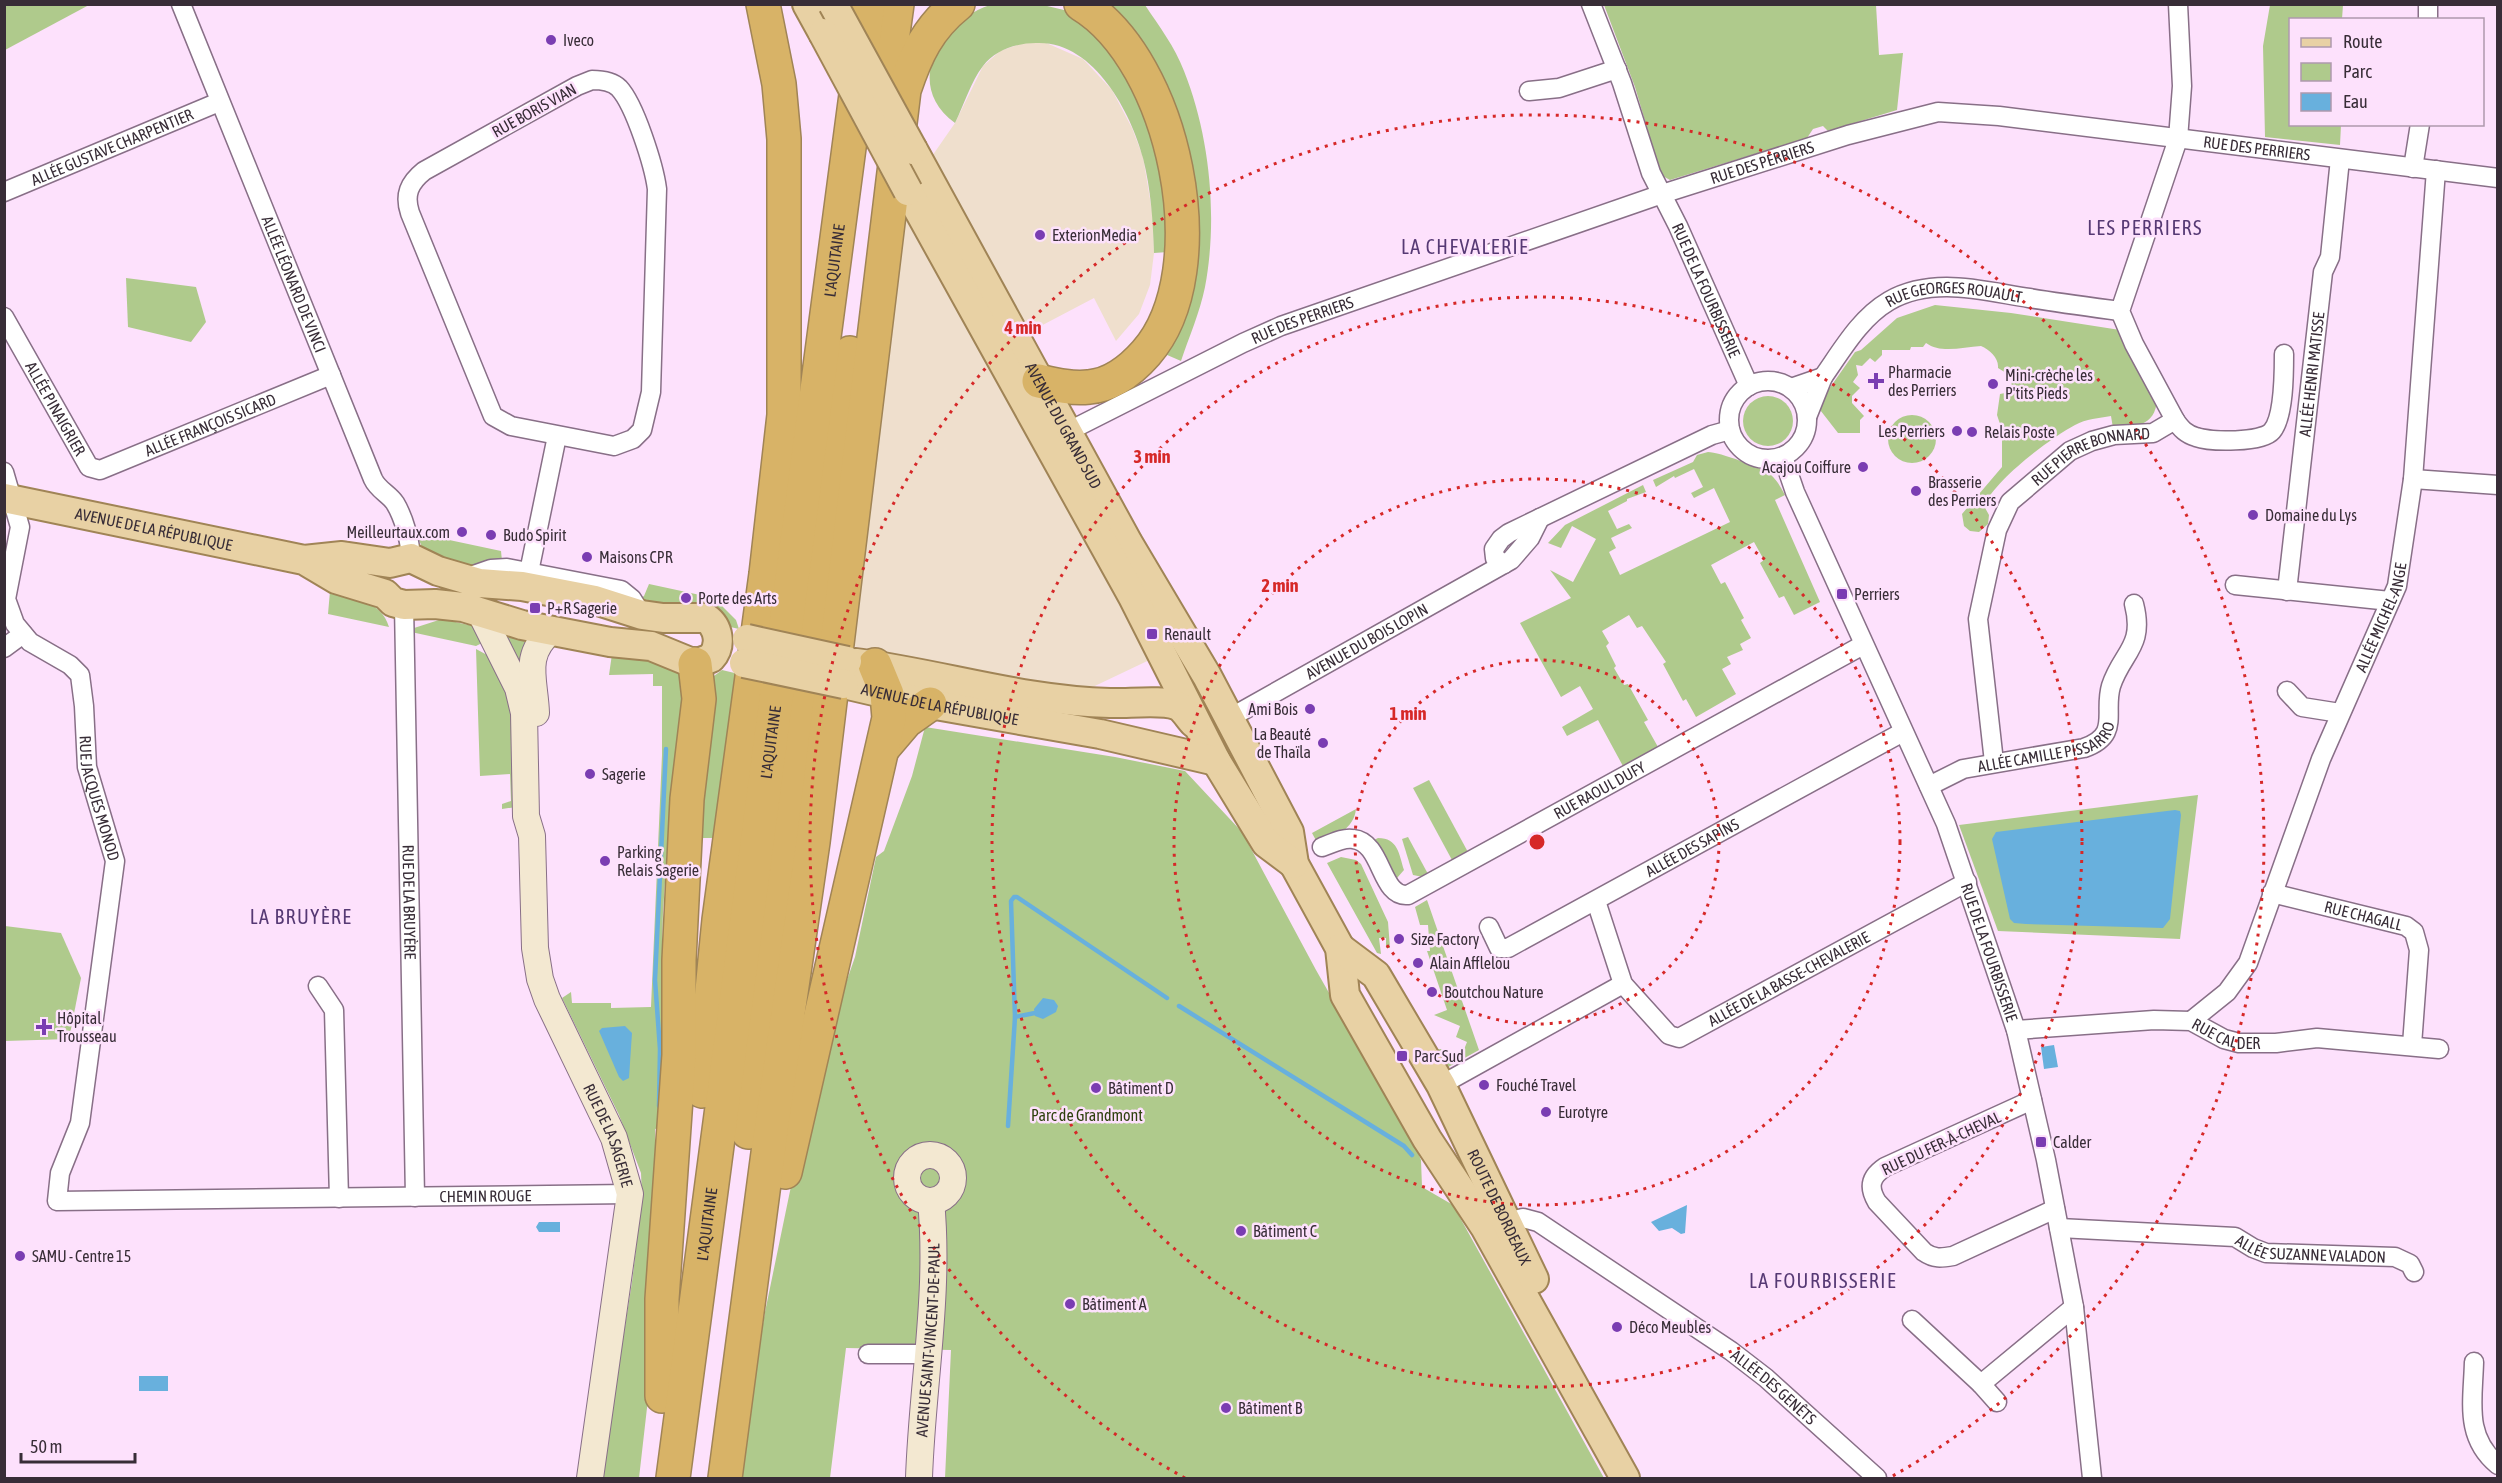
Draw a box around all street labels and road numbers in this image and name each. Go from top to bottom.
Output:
street label: RUE BORIS VIAN [489,79,579,141]
street label: ALLÉE GUSTAVE CHARPENTIER [28,105,196,189]
street label: RUE DES PERRIERS [2202,132,2312,164]
street label: RUE DES PERRIERS [1708,137,1816,187]
street label: ALLÉE LÉONARD DE VINCI [259,213,330,355]
street label: RUE DE LA FOURBISSERIE [1669,220,1744,360]
street label: L'AQUITAINE [820,223,848,298]
street label: RUE GEORGES ROUAULT [1882,278,2024,310]
street label: RUE DES PERRIERS [1248,293,1356,347]
street label: ALLÉE HENRI MATISSE [2295,311,2327,438]
street label: ALLÉE PINAIGRIER [22,358,89,458]
street label: AVENUE DU GRAND SUD [1022,359,1105,492]
street label: ALLÉE FRANÇOIS SICARD [142,390,278,460]
street label: RUE PIERRE BONNARD [2028,424,2150,489]
street label: AVENUE DE LA RÉPUBLIQUE [74,504,234,554]
street label: ALLÉE MICHEL-ANGE [2351,561,2409,675]
street label: AVENUE DU BOIS LOPIN [1302,600,1431,683]
street label: AVENUE DE LA RÉPUBLIQUE [859,679,1020,728]
street label: L'AQUITAINE [757,705,784,780]
street label: ALLÉE CAMILLE PISSARRO [1976,720,2117,775]
street label: RUE JACQUES MONOD [76,735,123,863]
street label: RUE RAOUL DUFY [1550,757,1649,822]
street label: ALLÉE DES SAPINS [1642,815,1742,880]
street label: RUE DE LA BRUYÈRE [399,844,420,960]
street label: RUE DE LA FOURBISSERIE [1958,881,2021,1024]
street label: RUE CHAGALL [2322,897,2405,934]
street label: ALLÉE DE LA BASSE-CHEVALERIE [1705,928,1872,1030]
street label: RUE CALDER [2189,1014,2260,1052]
street label: RUE DE LA SAGERIE [580,1081,637,1189]
street label: RUE DU FER-À-CHEVAL [1879,1107,2004,1178]
street label: ROUTE DE BORDEAUX [1464,1146,1535,1268]
street label: CHEMIN ROUGE [439,1186,531,1205]
street label: L'AQUITAINE [693,1186,720,1262]
street label: ALLÉE SUZANNE VALADON [2232,1231,2386,1266]
street label: AVENUE SAINT-VINCENT-DE-PAUL [912,1243,943,1438]
street label: ALLÉE DES GENÊTS [1728,1346,1820,1428]

